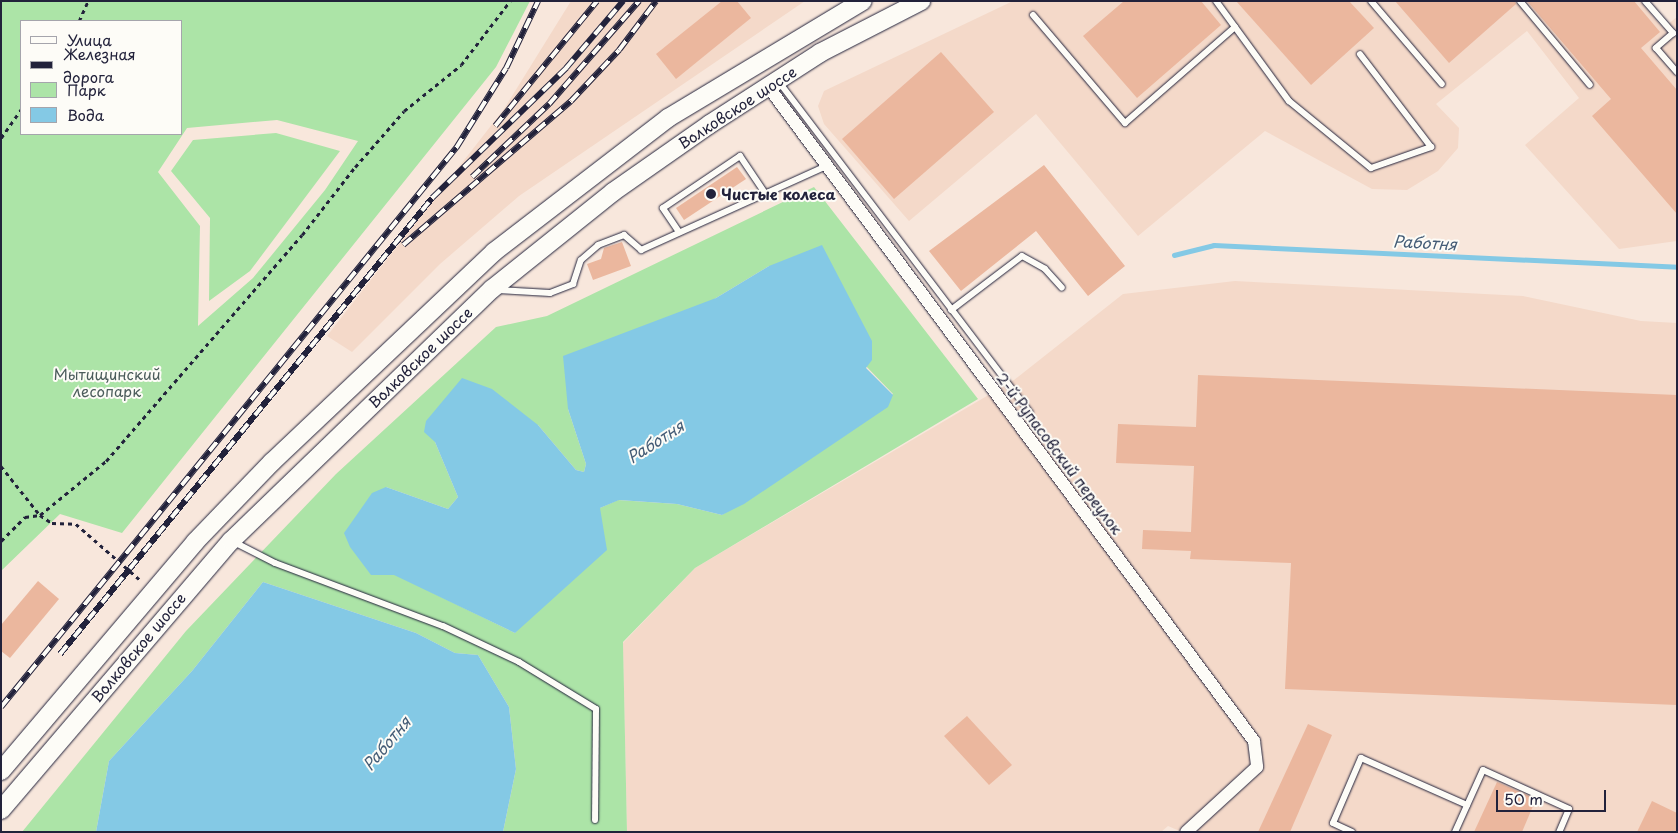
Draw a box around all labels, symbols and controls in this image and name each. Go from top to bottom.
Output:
legend [20,20,182,135]
text: Улица [67,28,112,51]
text: Железная дорога [63,42,136,88]
street label: Волковское шоссе [675,62,799,152]
text: Парк [67,78,106,101]
text: Вода [67,103,104,126]
place label: Чистые колеса [721,185,836,203]
marker: Чистые колеса [705,188,717,200]
water label: Работня [1393,231,1457,253]
street label: Волковское шоссе [364,303,476,411]
park label: Мытищинский лесопарк [53,364,161,399]
street label: 2-й Рупасовский переулок [993,368,1127,538]
water label: Работня [623,416,687,466]
street label: Волковское шоссе [87,589,189,705]
water label: Работня [358,712,414,774]
scale bar [1498,780,1608,812]
text: 50 m [1504,787,1543,810]

